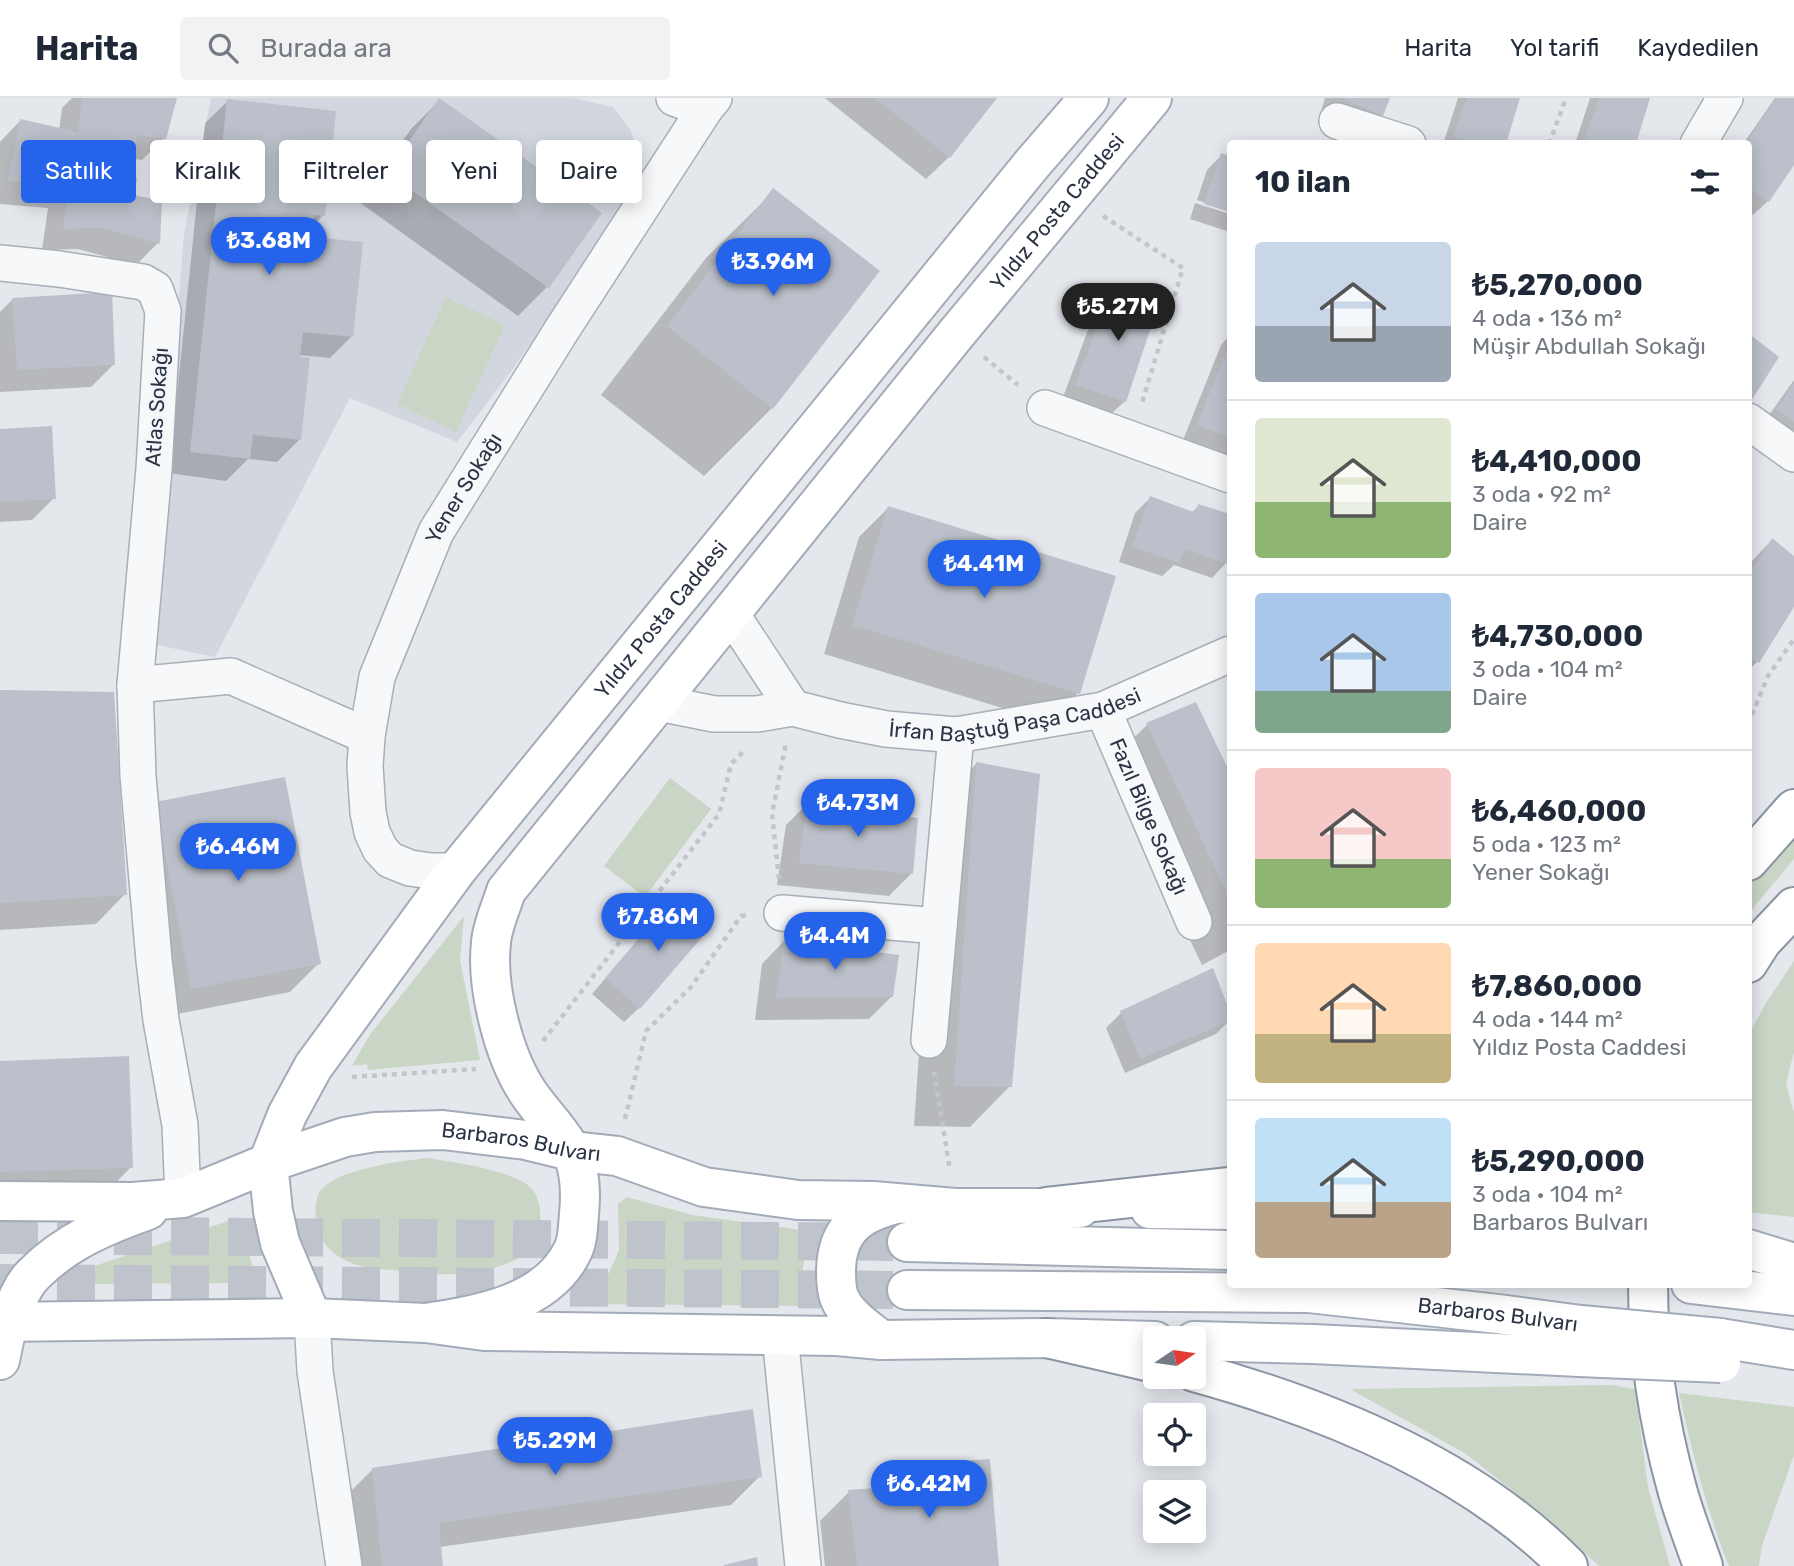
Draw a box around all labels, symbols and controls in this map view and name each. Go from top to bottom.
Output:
search box [180,17,670,80]
text: Harita [35,29,138,68]
icon: search [204,29,242,67]
text: Burada ara [260,33,392,64]
text: Harita [1404,34,1472,62]
text: Yol tarifi [1510,34,1599,62]
text: Kaydedilen [1637,34,1759,62]
street label: Yıldız Posta Caddesi [985,128,1129,295]
chip: Satılık [21,140,136,203]
chip: Kiralık [150,140,265,203]
chip: Filtreler [279,140,412,203]
chip: Yeni [426,140,522,203]
chip: Daire [536,140,642,203]
icon: filters [1686,163,1724,201]
text: 10 ilan [1255,164,1351,200]
pin: ₺3.68M [212,218,326,277]
text: ₺3.68M [227,226,311,254]
pin: ₺3.96M [716,238,830,298]
text: ₺3.96M [732,247,814,275]
text: ₺5,270,000 [1472,267,1643,303]
icon: home [1311,270,1395,354]
pin: ₺5.27M [1061,284,1175,343]
text: ₺5.27M [1077,292,1159,320]
text: 4 oda · 136 m² [1472,304,1622,332]
text: Müşir Abdullah Sokağı [1472,332,1706,360]
street label: Atlas Sokağı [140,347,173,467]
street label: Yener Sokağı [420,428,507,547]
text: ₺4,410,000 [1472,443,1642,479]
icon: home [1311,446,1395,530]
text: 3 oda · 92 m² [1472,480,1611,508]
text: Daire [1472,508,1528,536]
street label: Yıldız Posta Caddesi [589,535,732,703]
pin: ₺4.41M [927,540,1041,600]
text: ₺4.41M [944,549,1024,577]
text: ₺4,730,000 [1472,618,1643,654]
icon: home [1311,621,1395,705]
text: 3 oda · 104 m² [1472,655,1623,683]
street label: İrfan Baştuğ Paşa Caddesi [888,682,1144,747]
text: Daire [1472,683,1528,711]
street label: Fazıl Bilge Sokağı [1105,734,1194,899]
pin: ₺4.73M [801,780,915,839]
text: ₺4.73M [817,788,899,816]
text: ₺6,460,000 [1472,793,1646,829]
icon: home [1311,796,1395,880]
pin: ₺6.46M [181,824,295,883]
text: 5 oda · 123 m² [1472,830,1621,858]
text: ₺6.46M [196,832,280,860]
text: Yener Sokağı [1472,858,1610,886]
pin: ₺7.86M [601,894,715,953]
text: ₺7.86M [617,902,699,930]
pin: ₺4.4M [786,912,884,972]
text: ₺4.4M [800,921,870,949]
text: ₺7,860,000 [1472,968,1642,1004]
icon: home [1311,971,1395,1055]
text: 4 oda · 144 m² [1472,1005,1623,1033]
text: Yıldız Posta Caddesi [1472,1033,1687,1061]
street label: Barbaros Bulvarı [440,1117,602,1166]
text: ₺5,290,000 [1472,1143,1645,1179]
icon: home [1311,1146,1395,1230]
text: 3 oda · 104 m² [1472,1180,1623,1208]
text: Barbaros Bulvarı [1472,1208,1648,1236]
street label: Barbaros Bulvarı [1416,1292,1579,1336]
north arrow [1143,1326,1206,1390]
map controls [1143,1326,1206,1543]
button: locate [1143,1403,1206,1466]
pin: ₺5.29M [498,1418,612,1477]
text: ₺5.29M [513,1426,597,1454]
pin: ₺6.42M [872,1460,986,1520]
text: ₺6.42M [887,1469,971,1497]
button: layers [1143,1480,1206,1543]

